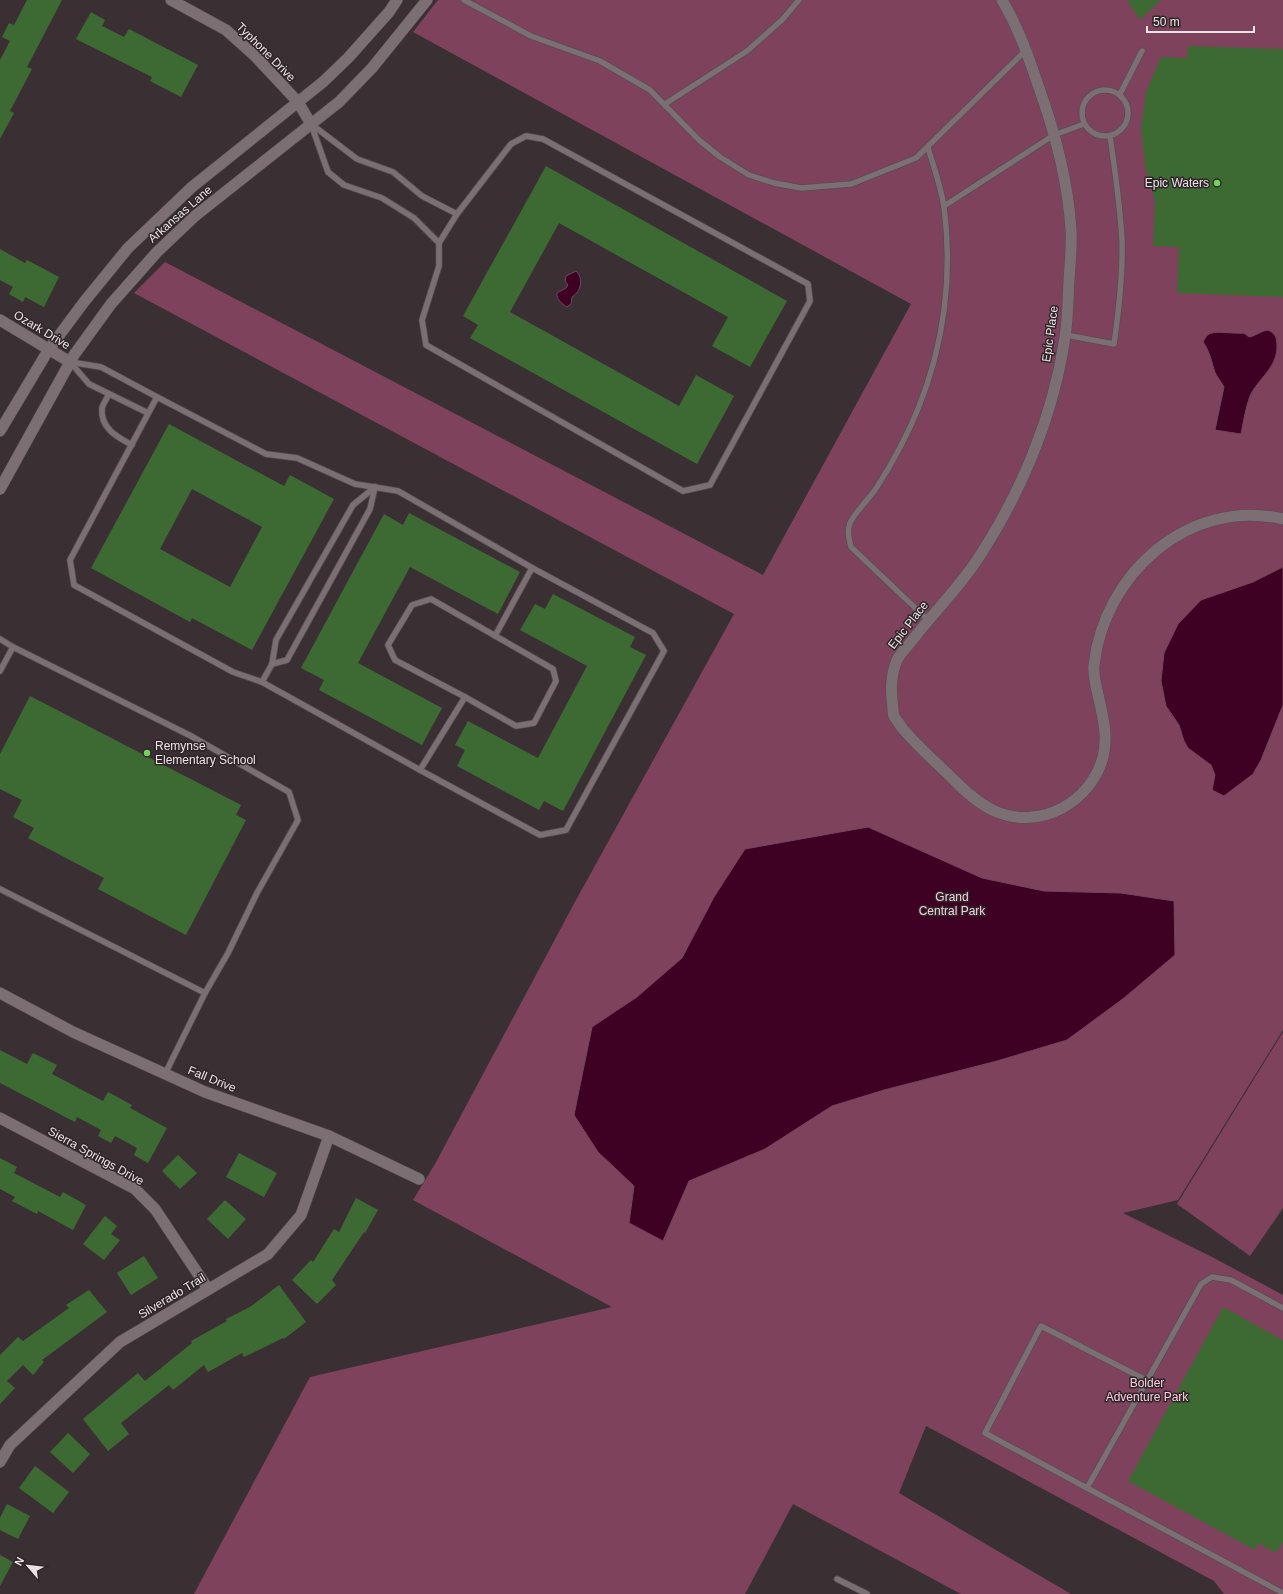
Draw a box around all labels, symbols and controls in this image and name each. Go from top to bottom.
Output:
scale bar [1147,8,1254,34]
text: 50 m [1153,15,1180,29]
street label: Typhone Drive [234,20,299,85]
place label: Epic Waters [1145,176,1209,190]
marker: Epic Waters [1212,178,1222,188]
street label: Arkansas Lane [145,182,215,246]
street label: Epic Place [1039,305,1061,363]
street label: Ozark Drive [11,308,73,352]
street label: Epic Place [885,598,931,652]
place label: Remynse Elementary School [155,739,256,767]
marker: Remynse Elementary School [142,748,152,758]
park label: Grand Central Park [919,890,986,918]
street label: Fall Drive [186,1063,238,1095]
street label: Sierra Springs Drive [46,1124,147,1188]
street label: Silverado Trail [136,1270,208,1322]
park label: Bolder Adventure Park [1106,1376,1189,1404]
north arrow [8,1546,48,1586]
text: N [12,1555,26,1568]

